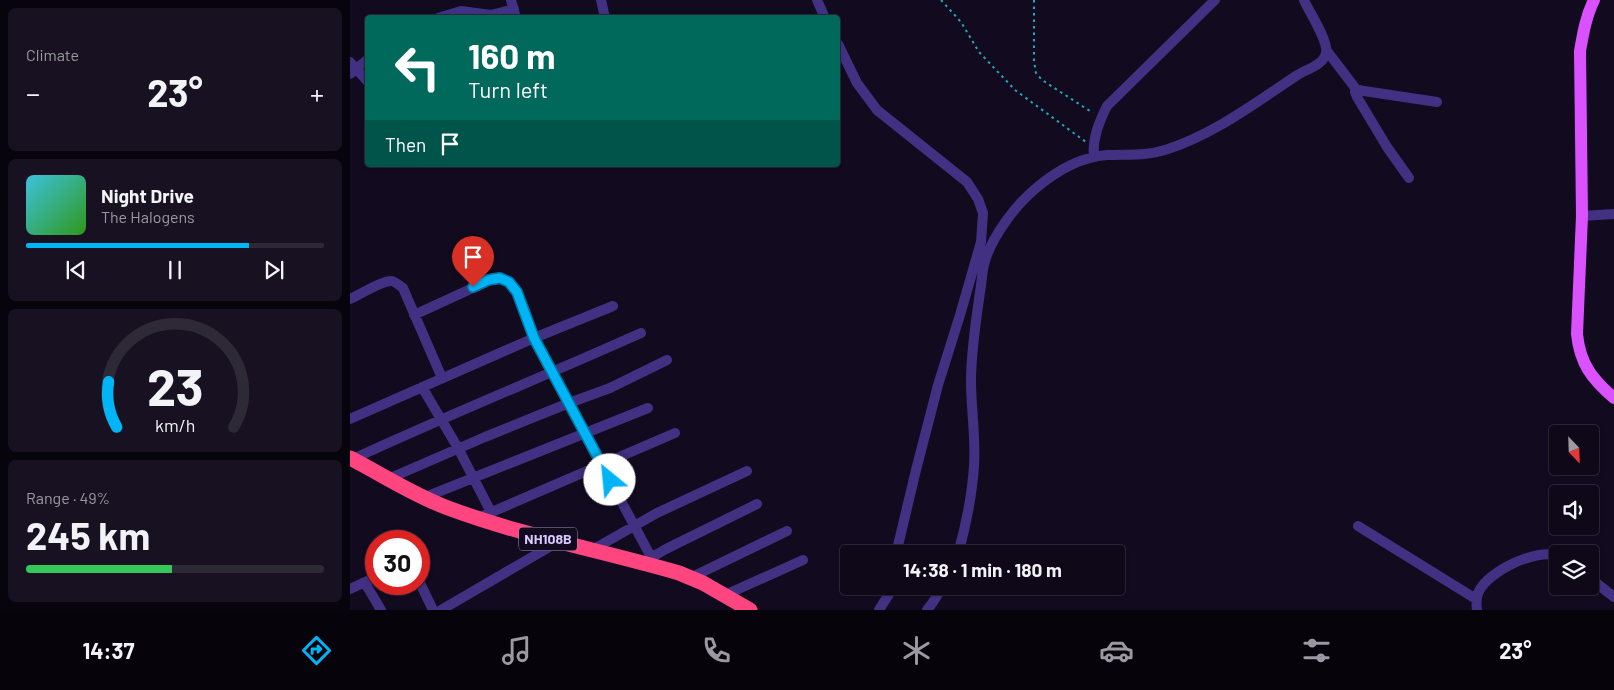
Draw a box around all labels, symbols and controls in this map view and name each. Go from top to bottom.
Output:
text: 160 m [468,34,555,76]
icon: left [385,35,450,100]
text: Climate [26,45,79,64]
text: 23° [147,69,203,115]
text: − [26,76,40,110]
text: + [310,76,324,110]
text: Turn left [468,76,548,102]
icon: arrive [436,130,464,158]
text: Then [385,133,426,156]
text: Night Drive [101,184,194,207]
text: The Halogens [101,207,195,226]
pin [452,236,494,287]
icon: arrive [459,243,487,271]
icon: previous [62,256,90,284]
icon: pause [161,256,189,284]
icon: next [260,256,288,284]
text: 23 [147,354,203,416]
text: km/h [155,414,195,436]
north arrow [1549,425,1599,475]
map controls [1549,425,1599,595]
position arrow [583,453,635,505]
button: sound [1549,485,1599,535]
text: Range · 49% [26,488,110,507]
text: 245 km [26,512,150,558]
road number: NH108B [519,528,577,550]
speed limit sign: 30 [365,530,430,595]
button: layers [1549,545,1599,595]
text: 14:38 · 1 min · 180 m [903,558,1062,581]
icon: directions [299,633,334,668]
icon: music [499,633,534,668]
icon: phone [699,633,734,668]
icon: climate [899,633,934,668]
icon: car [1099,633,1134,668]
icon: filters [1299,633,1334,668]
text: 14:37 [82,637,134,663]
text: 23° [1499,637,1531,663]

